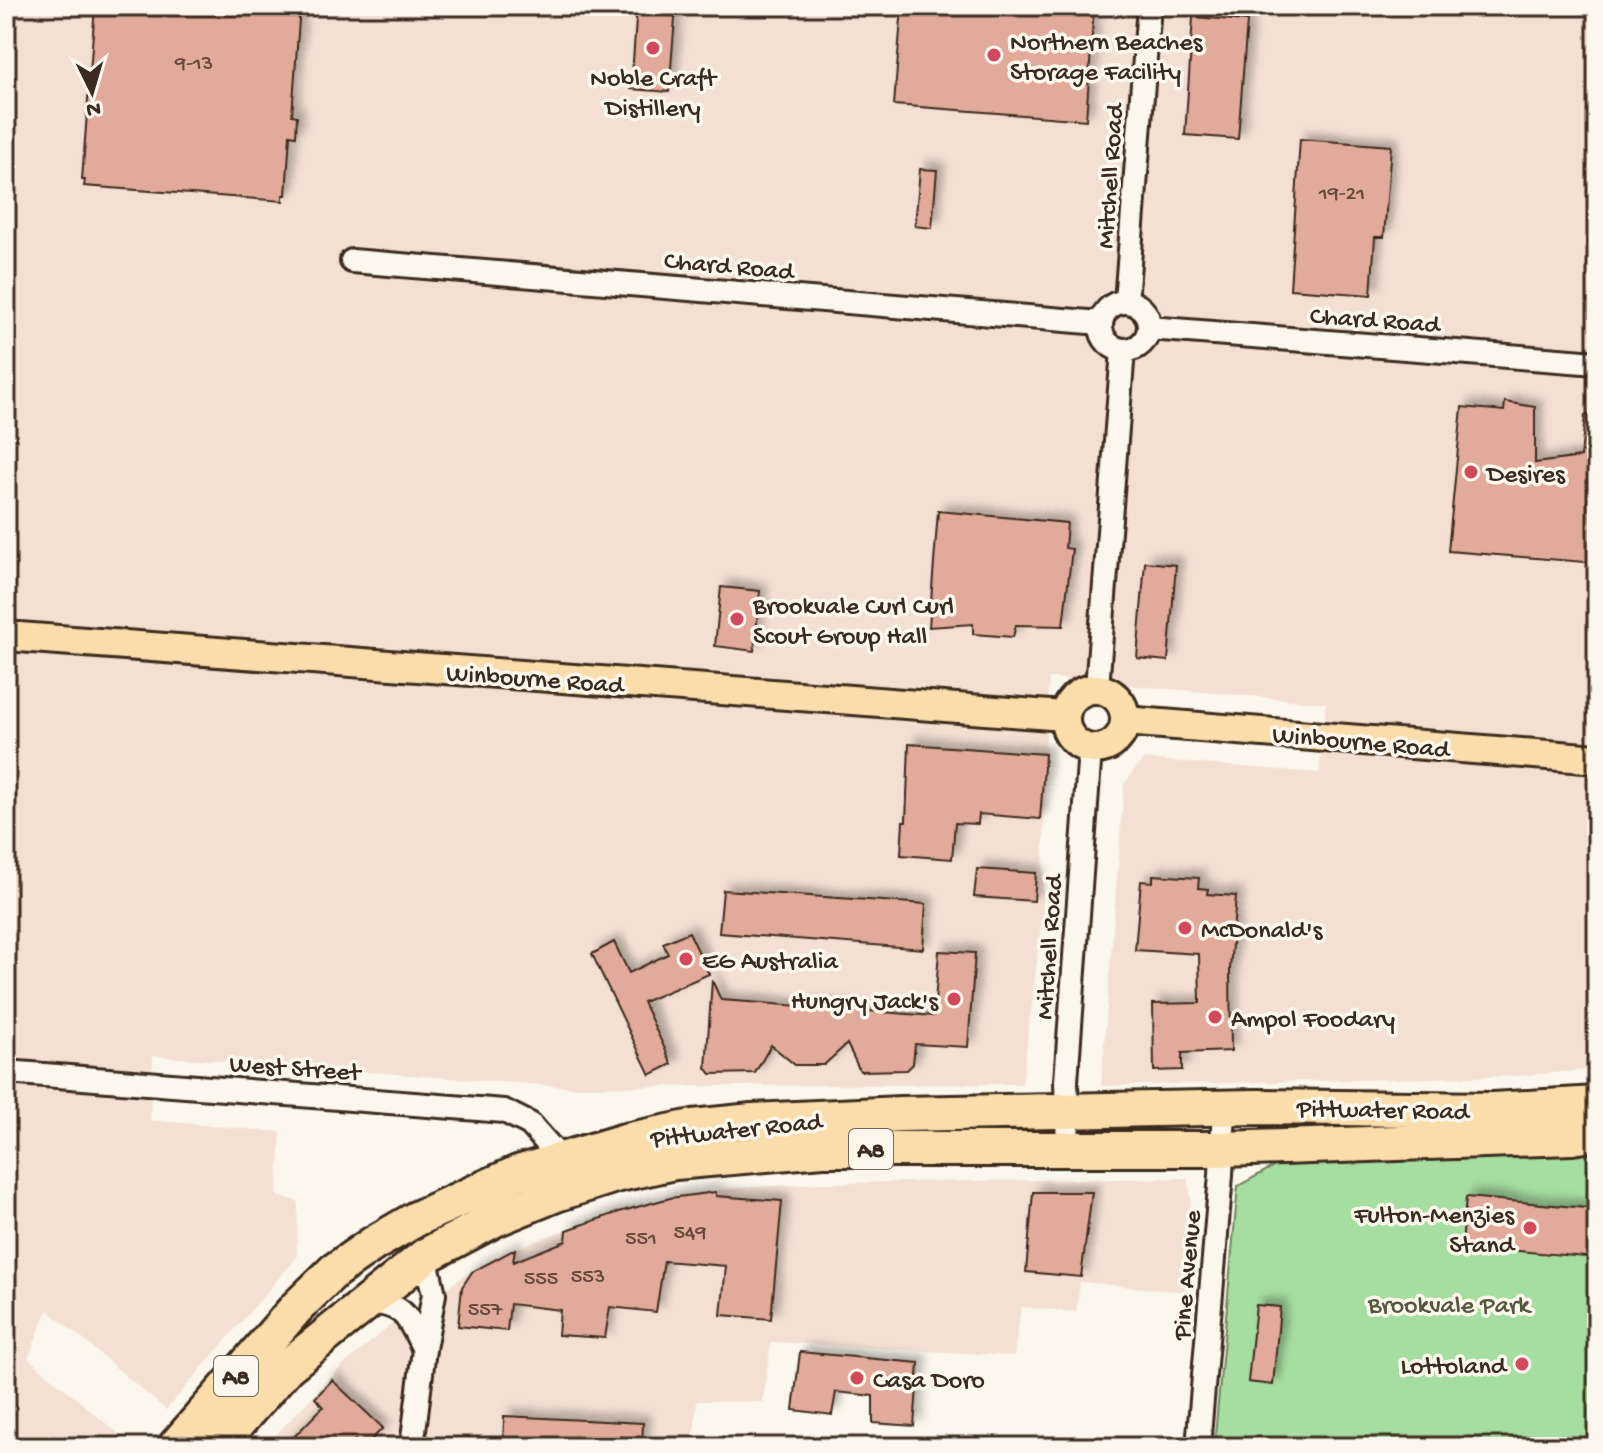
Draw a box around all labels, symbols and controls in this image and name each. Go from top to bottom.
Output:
place label: Northern Beaches Storage Facility [1010,29,1204,90]
marker: Noble Craft Distillery [644,39,662,57]
marker: Northern Beaches Storage Facility [985,46,1003,64]
north arrow [52,52,132,132]
house number: 9-13 [174,52,213,78]
place label: Noble Craft Distillery [590,65,718,126]
text: N [85,94,102,122]
street label: Mitchell Road [1092,101,1133,250]
house number: 19-21 [1318,182,1365,208]
street label: Chard Road [663,247,796,290]
street label: Chard Road [1309,302,1442,343]
place label: Desires [1485,461,1566,492]
marker: Desires [1462,463,1480,481]
place label: Brookvale Curl Curl Scout Group Hall [752,593,954,654]
marker: Brookvale Curl Curl Scout Group Hall [728,610,746,628]
street label: Winbourne Road [445,660,626,703]
street label: Winbourne Road [1271,721,1452,768]
street label: Mitchell Road [1031,872,1072,1021]
place label: McDonald's [1201,917,1324,948]
marker: McDonald's [1176,919,1194,937]
place label: EG Australia [702,948,839,979]
marker: EG Australia [677,950,695,968]
place label: Hungry Jack's [791,988,939,1019]
marker: Hungry Jack's [945,990,963,1008]
place label: Ampol Foodary [1231,1006,1395,1037]
marker: Ampol Foodary [1206,1008,1224,1026]
street label: West Street [228,1050,364,1091]
street label: Pittwater Road [1296,1095,1471,1130]
street label: Pittwater Road [648,1108,825,1157]
road number: A8 [849,1129,893,1169]
place label: Fulton-Menzies Stand [1353,1202,1516,1263]
street label: Pine Avenue [1168,1209,1211,1343]
marker: Fulton-Menzies Stand [1521,1219,1539,1237]
house number: 549 [674,1221,707,1247]
house number: 551 [625,1227,657,1253]
house number: 553 [571,1265,605,1291]
house number: 555 [524,1267,558,1293]
park label: Brookvale Park [1367,1292,1532,1323]
house number: 557 [468,1298,503,1324]
place label: Lottoland [1401,1353,1508,1384]
marker: Lottoland [1513,1355,1531,1373]
road number: A8 [214,1356,258,1396]
place label: Casa Doro [873,1367,985,1398]
marker: Casa Doro [848,1369,866,1387]

